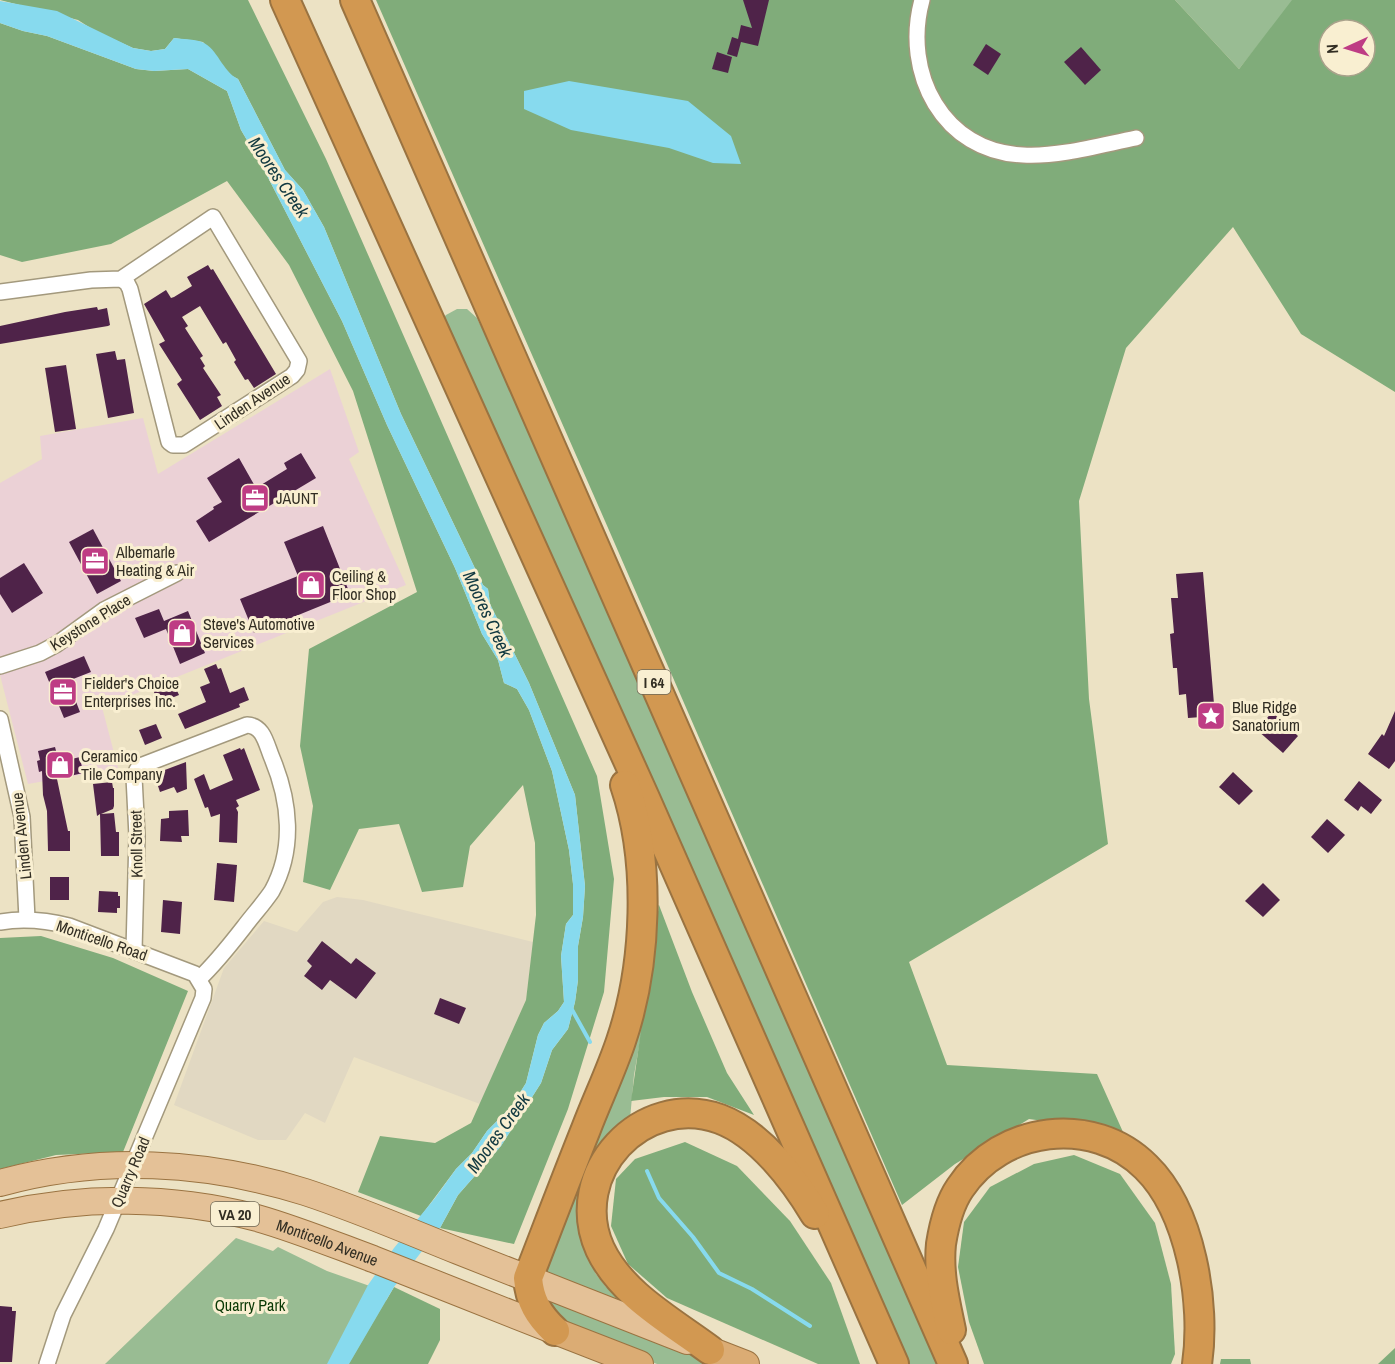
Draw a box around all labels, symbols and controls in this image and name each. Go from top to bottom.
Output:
north arrow [1317,18,1377,78]
text: N [1321,44,1343,55]
water label: Moores Creek [243,132,316,223]
street label: Linden Avenue [210,367,294,435]
office icon: JAUNT [239,482,271,514]
place label: JAUNT [276,487,318,509]
place label: Albemarle Heating & Air [115,541,195,581]
office icon: Albemarle Heating & Air [79,545,111,577]
place label: Ceiling & Floor Shop [332,565,396,605]
water label: Moores Creek [457,567,519,662]
shop icon: Ceiling & Floor Shop [295,569,327,601]
street label: Keystone Place [46,589,134,655]
place label: Steve's Automotive Services [203,613,315,653]
shop icon: Steve's Automotive Services [166,617,198,649]
road number: I 64 [638,670,670,694]
place label: Fielder's Choice Enterprises Inc. [84,672,179,712]
office icon: Fielder's Choice Enterprises Inc. [47,676,79,708]
place label: Blue Ridge Sanatorium [1232,696,1300,736]
place icon: Blue Ridge Sanatorium [1195,700,1227,732]
place label: Ceramico Tile Company [81,745,163,785]
shop icon: Ceramico Tile Company [44,749,76,781]
street label: Linden Avenue [5,791,37,881]
street label: Knoll Street [124,810,148,878]
street label: Monticello Road [54,914,150,966]
water label: Moores Creek [461,1088,536,1178]
street label: Quarry Road [105,1133,155,1211]
road number: VA 20 [211,1202,259,1226]
street label: Monticello Avenue [274,1214,382,1271]
park label: Quarry Park [215,1294,286,1316]

